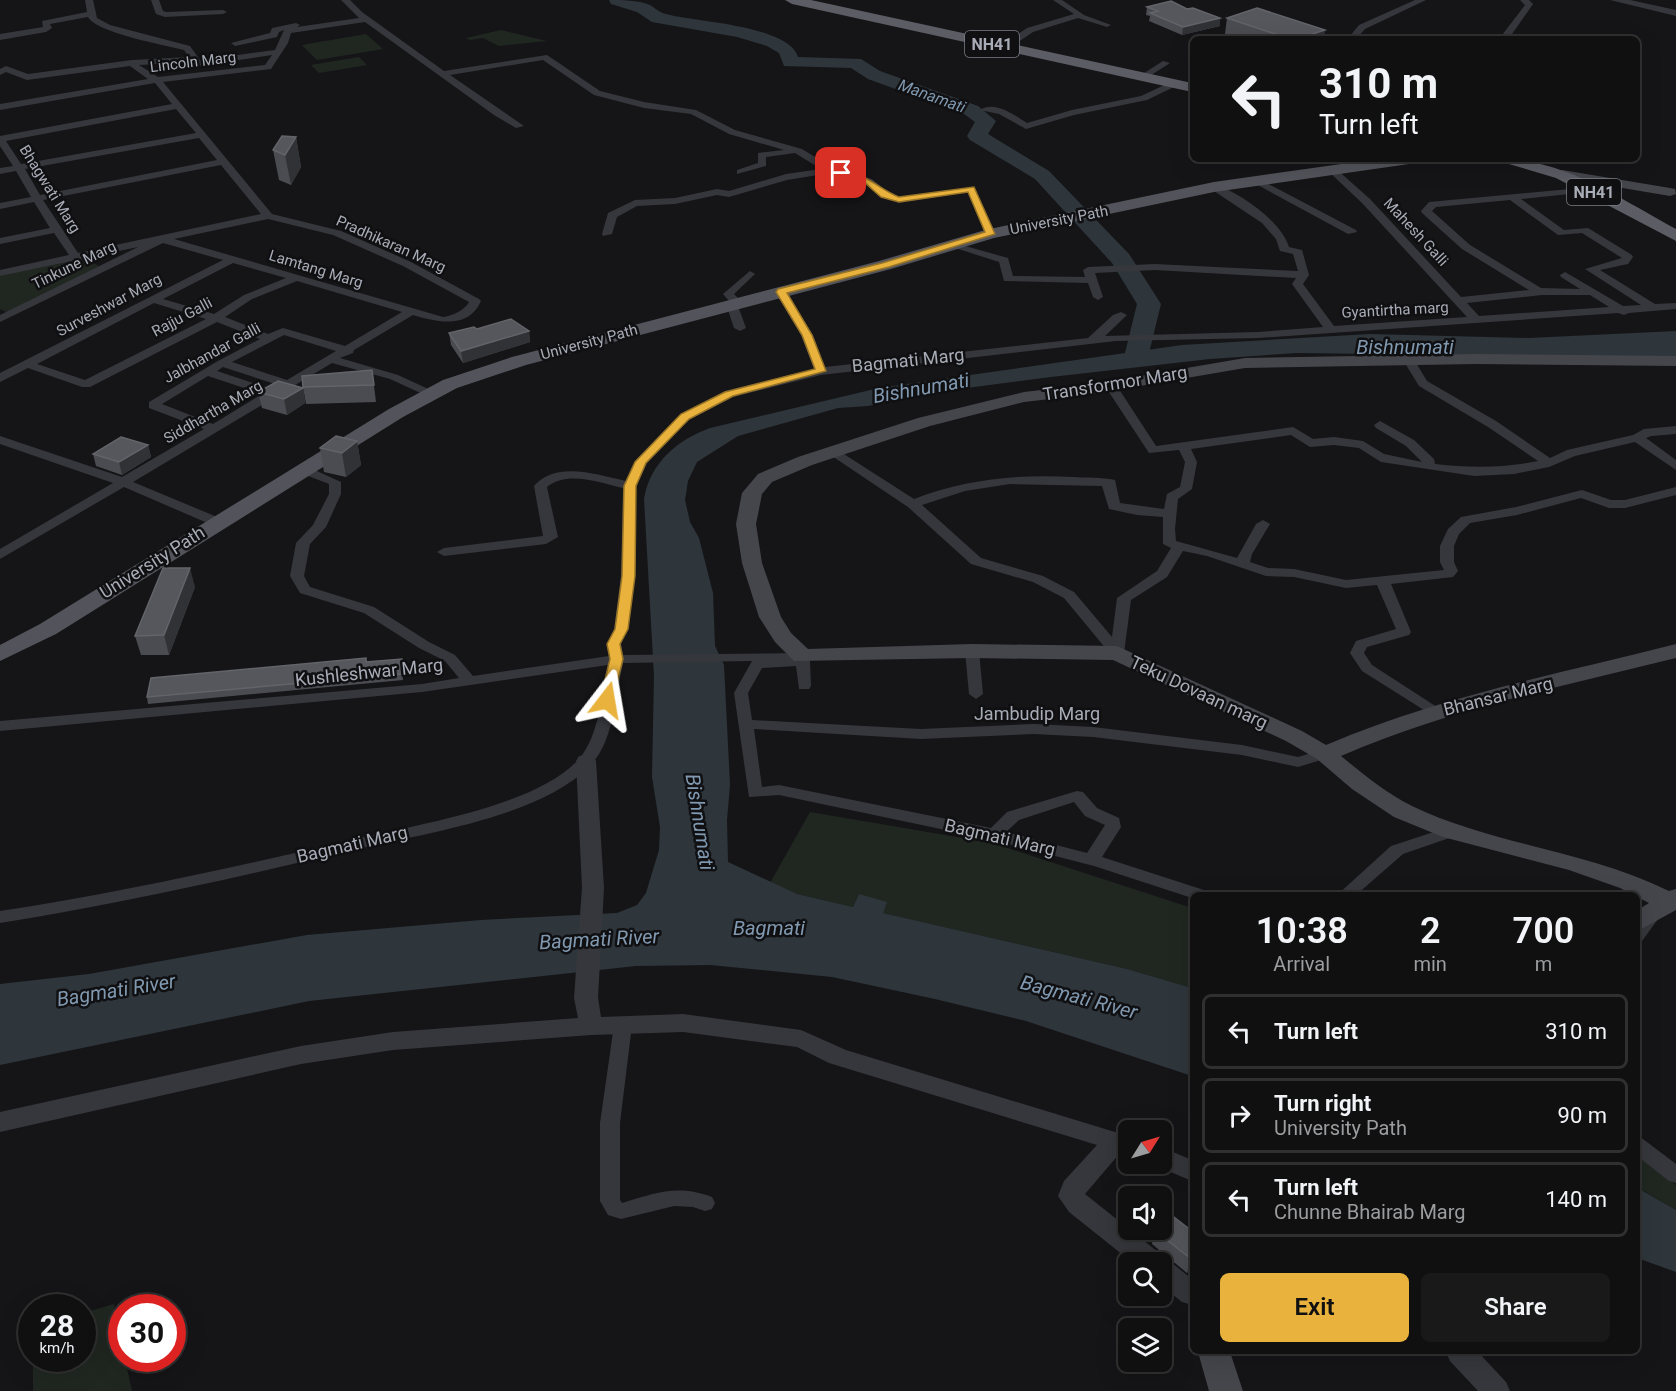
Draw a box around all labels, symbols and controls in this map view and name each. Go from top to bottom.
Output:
road number: NH41 [965,31,1019,57]
street label: Lincoln Marg [149,48,237,76]
text: 310 m [1319,59,1438,108]
icon: left [1220,60,1298,138]
water label: Manamati [896,75,968,117]
text: Turn left [1319,109,1419,141]
street label: Bhagwati Marg [16,142,84,236]
pin [815,147,866,198]
icon: arrive [824,156,857,189]
road number: NH41 [1567,179,1621,205]
street label: Mahesh Galli [1380,194,1452,270]
street label: University Path [1008,202,1110,238]
street label: Pradhikaran Marg [333,212,449,276]
street label: Tinkune Marg [29,237,119,293]
street label: Lamtang Marg [267,246,365,292]
street label: Surveshwar Marg [53,270,165,340]
street label: Rajju Galli [149,294,215,340]
street label: Gyantirtha marg [1341,298,1449,322]
street label: Jalbhandar Galli [160,319,264,387]
street label: University Path [539,320,639,364]
water label: Bishnumati [1356,335,1454,359]
street label: Bagmati Marg [851,344,965,376]
street label: Transformor Marg [1041,361,1189,405]
water label: Bishnumati [871,368,971,408]
street label: Siddhartha Marg [160,376,266,448]
street label: University Path [96,521,208,603]
street label: Teku Dovaan marg [1127,651,1271,733]
street label: Kushleshwar Marg [294,654,444,690]
position arrow [575,668,639,732]
street label: Bhansar Marg [1441,672,1555,720]
street label: Jambudip Marg [974,703,1100,724]
water label: Bishnumati [681,772,720,872]
street label: Bagmati Marg [943,814,1057,860]
street label: Bagmati Marg [295,821,409,867]
text: 10:38 [1256,910,1348,952]
text: 2 [1420,910,1440,952]
text: 700 [1513,910,1574,952]
water label: Bagmati [733,916,805,940]
water label: Bagmati River [539,924,661,954]
text: Arrival [1273,952,1330,976]
text: min [1413,952,1447,976]
text: m [1535,952,1552,976]
water label: Bagmati River [55,969,178,1011]
water label: Bagmati River [1018,970,1141,1024]
icon: left [1223,1015,1256,1048]
text: Turn left [1274,1019,1358,1044]
text: 310 m [1545,1019,1607,1044]
text: Turn right [1274,1091,1371,1116]
icon: right [1223,1099,1256,1132]
text: 90 m [1558,1103,1607,1128]
text: University Path [1274,1116,1407,1140]
north arrow [1118,1120,1172,1174]
map controls [1118,1120,1172,1372]
text: Turn left [1274,1175,1358,1200]
icon: left [1223,1183,1256,1216]
button: sound [1118,1186,1172,1240]
text: 140 m [1545,1187,1607,1212]
text: Chunne Bhairab Marg [1274,1200,1466,1224]
button: search [1118,1252,1172,1306]
button: Exit [1220,1273,1409,1342]
button: Share [1421,1273,1610,1342]
speed limit sign: 30 [108,1294,186,1372]
text: 28 [40,1308,74,1343]
button: layers [1118,1318,1172,1372]
text: km/h [39,1339,75,1357]

